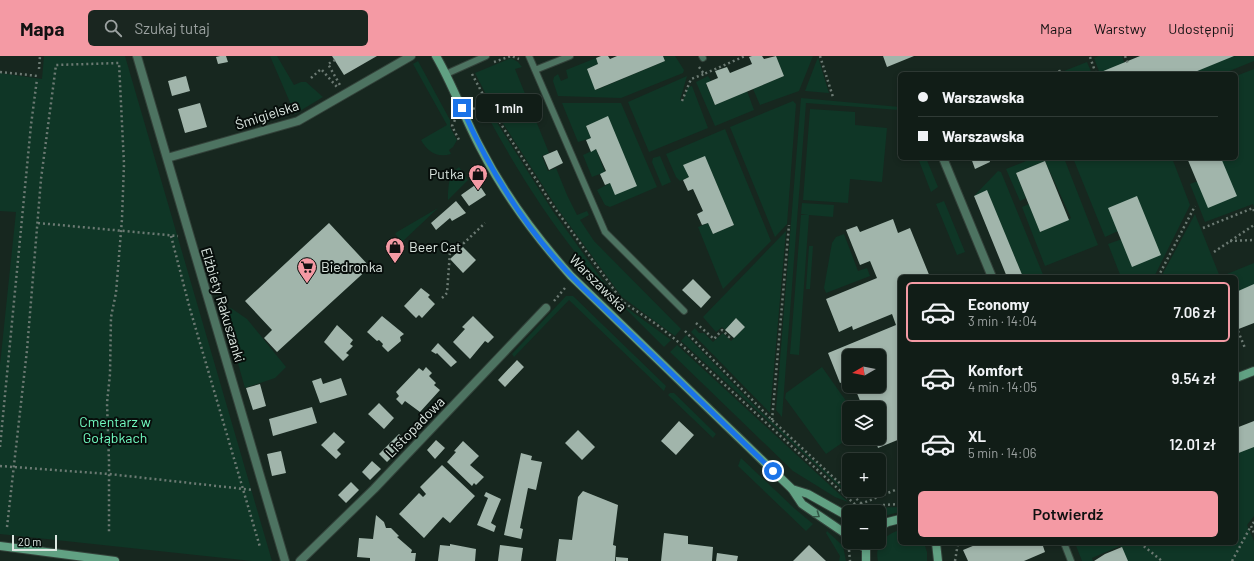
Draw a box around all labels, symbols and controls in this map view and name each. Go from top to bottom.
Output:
search box [88,10,368,46]
text: Mapa [20,17,64,40]
icon: search [102,17,124,39]
text: Szukaj tutaj [134,19,210,37]
text: Mapa [1040,20,1072,37]
text: Warstwy [1094,20,1146,37]
text: Udostępnij [1168,20,1234,37]
text: Warszawska [942,88,1024,106]
callout: 1 min [476,94,542,122]
street label: Śmigielska [233,96,301,133]
route end [453,99,471,117]
text: 1 min [495,100,523,116]
text: Warszawska [942,127,1024,145]
shop icon: Putka [467,163,489,191]
place label: Putka [429,165,464,182]
shop icon: Beer Cat [384,236,406,264]
place label: Beer Cat [409,238,461,255]
street label: Elżbiety Rakuszanki [198,245,249,364]
street label: Warszawska [566,250,631,315]
supermarket icon: Biedronka [296,256,318,284]
place label: Biedronka [321,258,383,275]
icon: car [920,294,956,330]
text: Economy [968,295,1029,313]
text: 7.06 zł [1174,303,1216,321]
text: 3 min · 14:04 [968,313,1037,329]
north arrow [842,349,886,393]
map controls [842,349,886,549]
icon: car [920,360,956,396]
text: Komfort [968,361,1023,379]
text: 9.54 zł [1171,369,1216,387]
text: 4 min · 14:05 [968,379,1037,395]
street label: Listopadowa [382,393,448,461]
button: layers [842,401,886,445]
park label: Cmentarz w Gołąbkach [79,413,151,446]
icon: car [920,426,956,462]
text: XL [968,427,986,445]
text: 12.01 zł [1169,435,1216,453]
text: 5 min · 14:06 [968,445,1036,461]
button: + [842,453,886,497]
route start [764,462,782,480]
button: Potwierdź [918,491,1218,537]
button: − [842,505,886,549]
one-way arrow [813,510,820,518]
scale bar [12,533,57,552]
text: 20 m [18,535,41,548]

